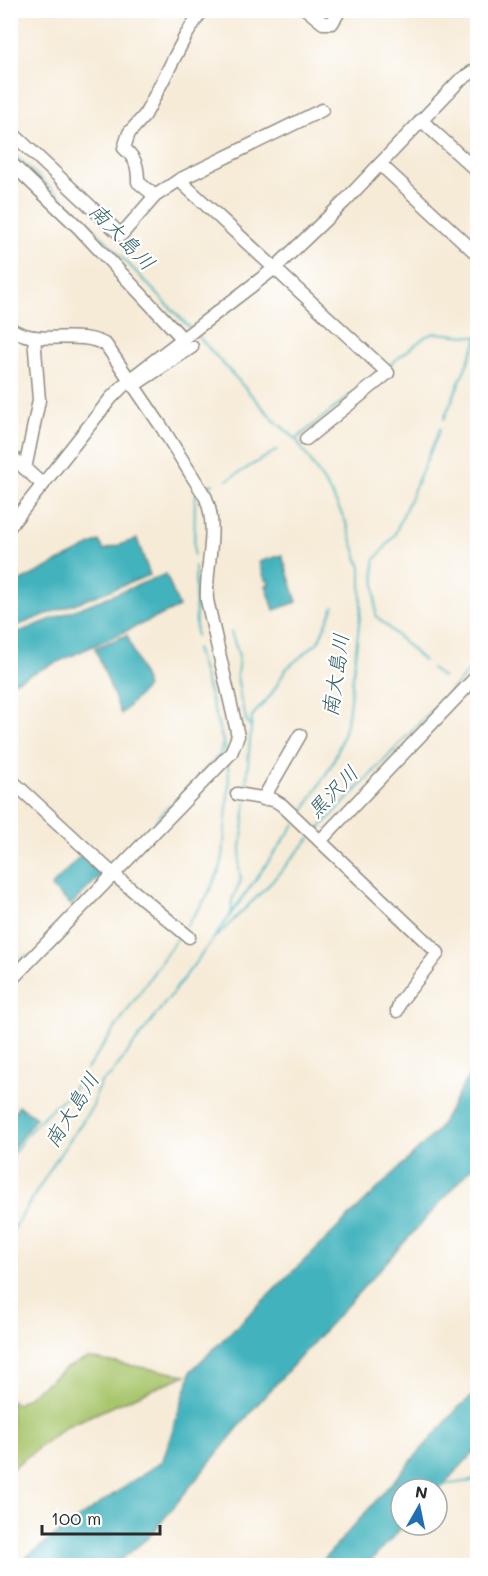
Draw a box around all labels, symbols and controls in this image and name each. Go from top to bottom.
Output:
water label: 南大島川 [84,196,162,276]
water label: 南大島川 [315,631,354,718]
water label: 黒沢川 [300,759,364,823]
water label: 南大島川 [37,1066,104,1152]
north arrow [389,1477,449,1537]
text: N [414,1480,429,1503]
scale bar [42,1498,160,1536]
text: 100 m [51,1506,101,1530]

